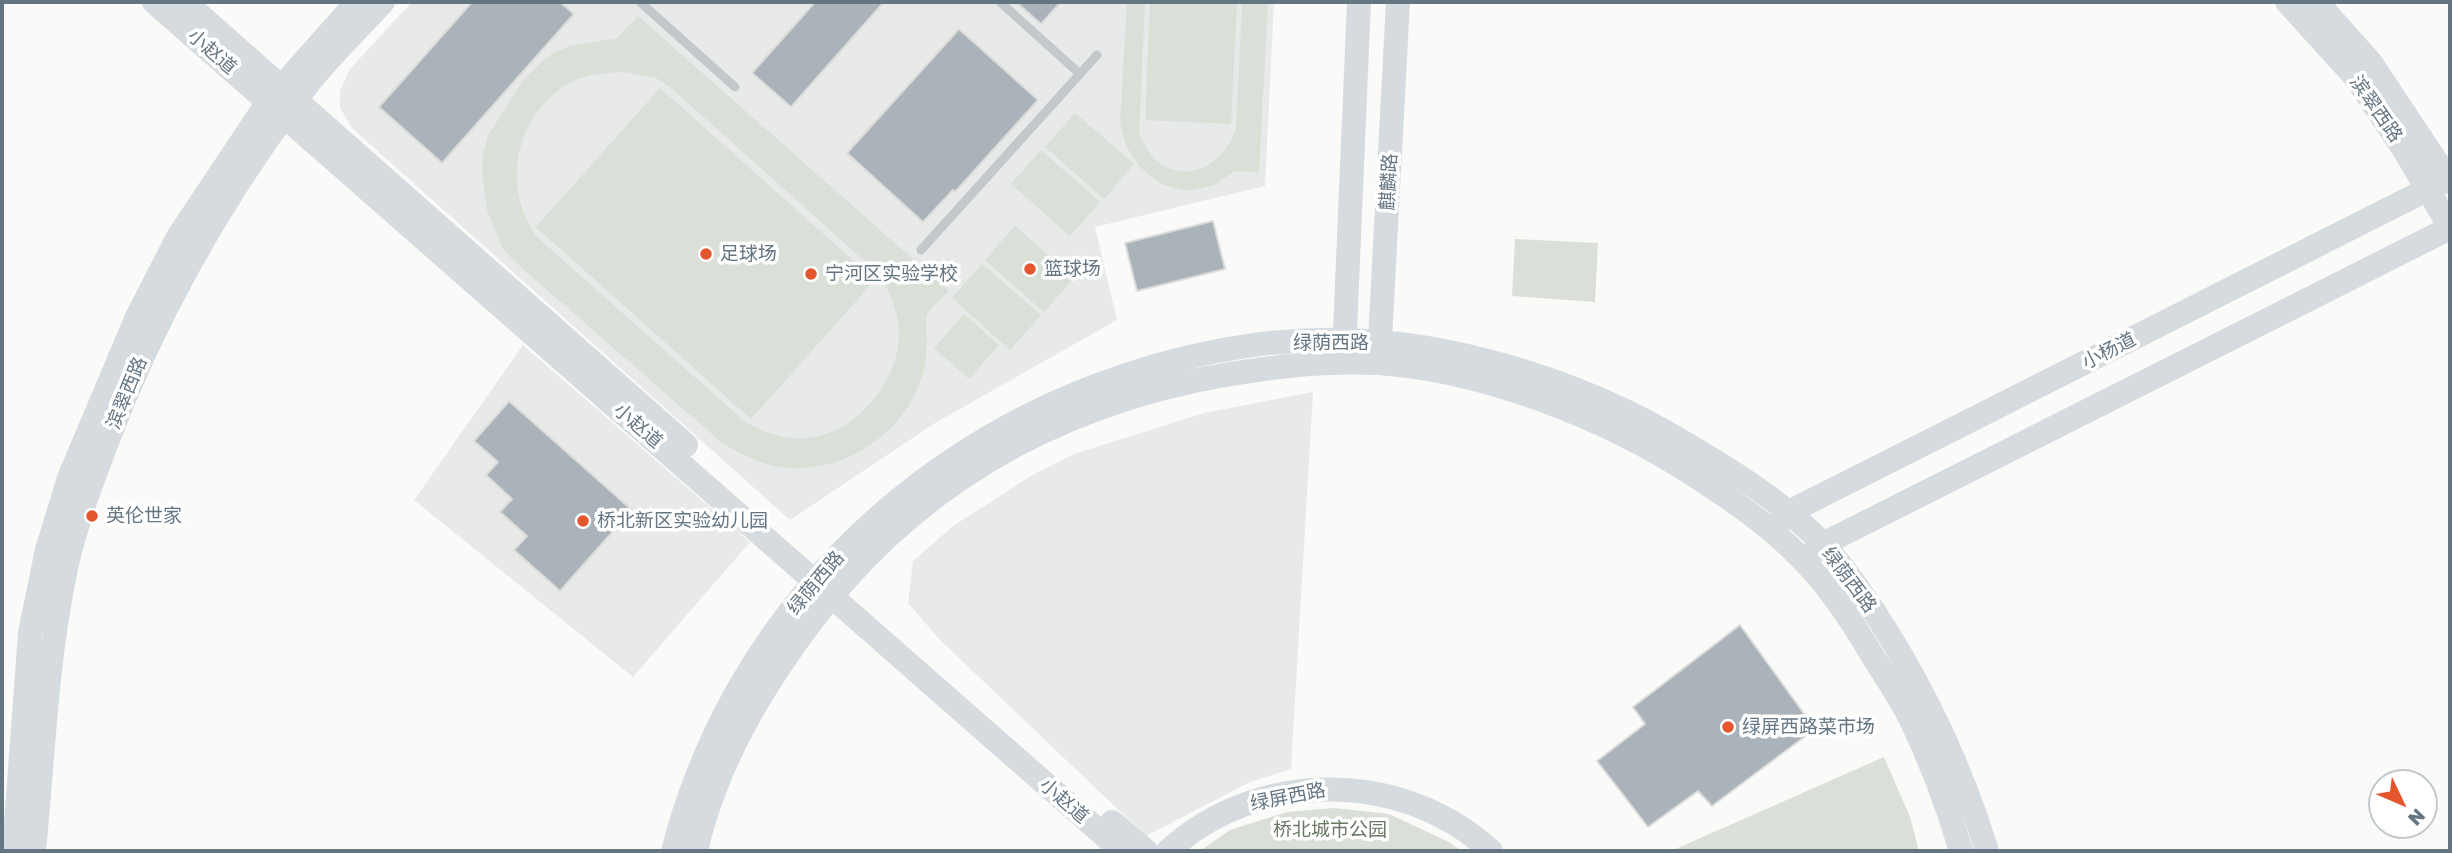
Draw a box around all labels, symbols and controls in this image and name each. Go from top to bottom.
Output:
street label: 小赵道 [183,25,241,79]
street label: 滨翠西路 [2345,71,2407,147]
street label: 麒麟路 [1376,153,1402,211]
place label: 足球场 [720,243,777,265]
marker: 足球场 [698,246,714,262]
place label: 篮球场 [1044,258,1101,280]
marker: 篮球场 [1022,261,1038,277]
place label: 宁河区实验学校 [825,263,958,285]
marker: 宁河区实验学校 [803,266,819,282]
street label: 小杨道 [2078,328,2140,374]
street label: 绿荫西路 [1293,332,1369,354]
street label: 滨翠西路 [102,353,152,433]
street label: 小赵道 [609,399,667,453]
place label: 英伦世家 [106,505,182,527]
marker: 英伦世家 [84,508,100,524]
place label: 桥北新区实验幼儿园 [597,510,768,532]
marker: 桥北新区实验幼儿园 [575,513,591,529]
street label: 绿荫西路 [1817,543,1881,617]
street label: 绿荫西路 [783,547,849,619]
place label: 绿屏西路菜市场 [1742,716,1875,738]
marker: 绿屏西路菜市场 [1720,719,1736,735]
north arrow [2368,769,2438,839]
street label: 小赵道 [1035,774,1093,828]
street label: 绿屏西路 [1249,779,1327,815]
text: N [2404,804,2430,831]
park label: 桥北城市公园 [1273,819,1387,841]

